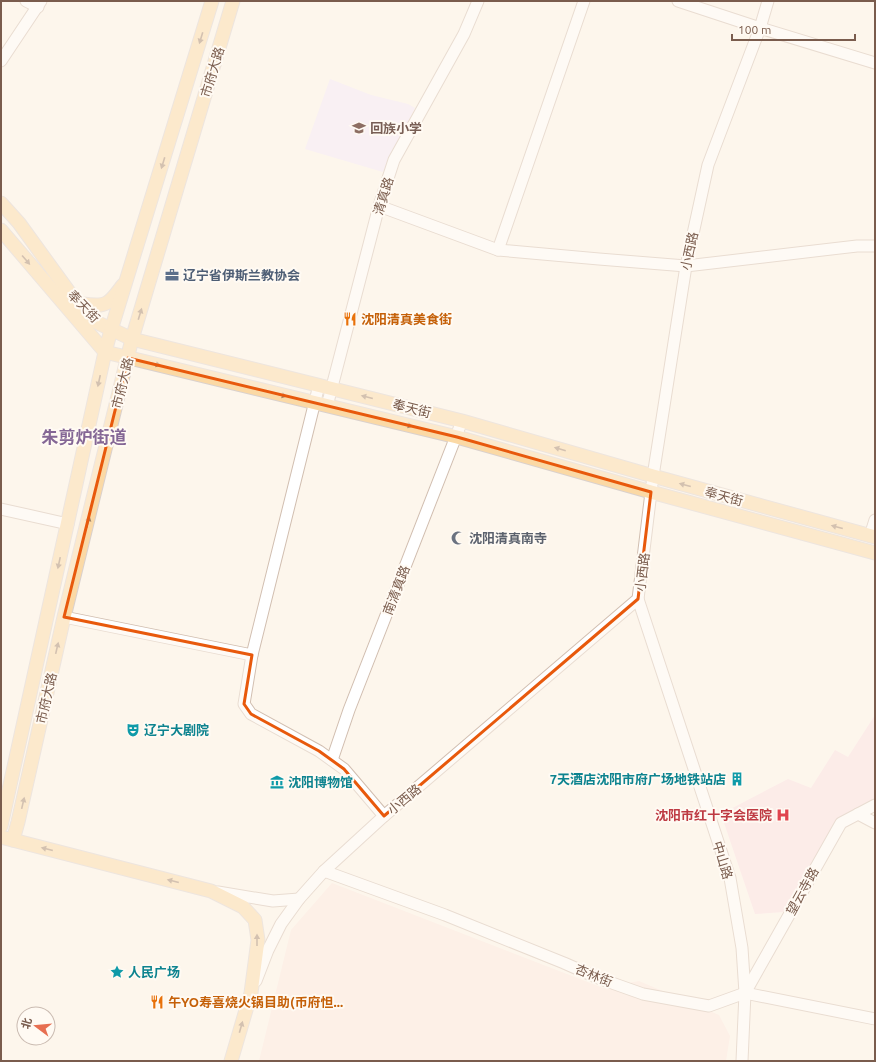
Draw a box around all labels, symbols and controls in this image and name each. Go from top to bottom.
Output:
scale bar [732,16,855,42]
text: 100 m [738,23,771,36]
one-way arrow [198,33,204,45]
street label: 市府大路 [198,45,226,99]
school or university icon: 回族小学 [351,120,367,136]
place label: 回族小学 [370,121,422,135]
one-way arrow [160,157,166,169]
street label: 清真路 [371,175,395,217]
street label: 小西路 [678,230,700,272]
one-way arrow [22,255,31,265]
office icon: 辽宁省伊斯兰教协会 [164,267,180,283]
place label: 辽宁省伊斯兰教协会 [183,268,300,282]
street label: 奉天街 [65,287,103,325]
one-way arrow [137,308,143,320]
restaurant icon: 沈阳清真美食街 [342,311,358,327]
place label: 沈阳清真美食街 [361,312,452,326]
street label: 市府大路 [109,356,135,410]
one-way arrow [148,362,161,368]
one-way arrow [95,375,101,387]
one-way arrow [275,392,287,398]
one-way arrow [361,394,373,400]
street label: 奉天街 [391,396,433,420]
one-way arrow [401,423,414,429]
district label: 朱剪炉街道 [42,427,127,446]
one-way arrow [554,446,566,452]
one-way arrow [679,482,691,488]
street label: 奉天街 [703,484,745,508]
one-way arrow [85,516,91,528]
one-way arrow [831,524,843,530]
mosque icon: 沈阳清真南寺 [450,530,466,546]
place label: 沈阳清真南寺 [469,531,547,545]
street label: 小西路 [633,552,651,592]
one-way arrow [56,557,62,569]
street label: 南清真路 [380,563,412,617]
one-way arrow [55,642,61,655]
street label: 市府大路 [33,671,59,725]
theatre icon: 辽宁大剧院 [125,722,141,738]
place label: 辽宁大剧院 [144,723,209,737]
building icon: 7天酒店沈阳市府广场地铁站店 [729,771,745,787]
place label: 7天酒店沈阳市府广场地铁站店 [550,772,726,786]
museum icon: 沈阳博物馆 [269,774,285,790]
place label: 沈阳博物馆 [288,775,353,789]
street label: 小西路 [385,781,423,817]
one-way arrow [20,796,26,809]
hospital icon: 沈阳市红十字会医院 [775,807,791,823]
place label: 沈阳市红十字会医院 [655,808,772,822]
street label: 中山路 [711,839,735,881]
one-way arrow [41,846,53,852]
street label: 望云寺路 [783,865,821,917]
one-way arrow [167,878,179,884]
one-way arrow [254,934,260,947]
street label: 杏林街 [573,961,615,989]
place icon: 人民广场 [109,964,125,980]
place label: 人民广场 [128,965,180,979]
restaurant icon: 午YO寿喜烧火锅目助(币府怛... [149,994,165,1010]
place label: 午YO寿喜烧火锅目助(币府怛... [168,995,343,1010]
north arrow [16,1006,56,1046]
text: 北 [19,1016,34,1030]
one-way arrow [238,1021,244,1033]

